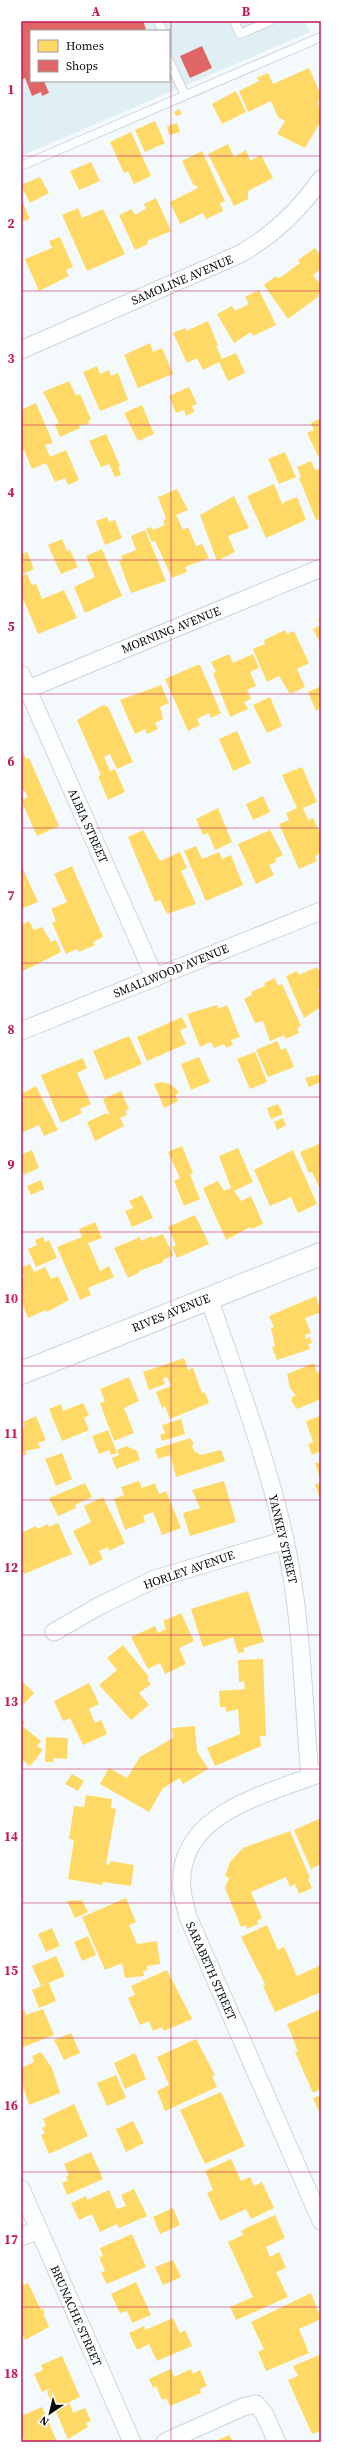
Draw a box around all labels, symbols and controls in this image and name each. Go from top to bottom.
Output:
text: A [92,3,101,20]
text: B [242,3,251,20]
legend [30,30,170,82]
text: Homes [66,38,104,54]
text: Shops [66,58,98,74]
text: 1 [7,81,15,98]
text: 2 [7,215,15,232]
street label: SAMOLINE AVENUE [129,251,235,309]
text: 3 [7,350,15,367]
text: 4 [7,484,15,501]
street label: MORNING AVENUE [119,603,223,657]
text: 5 [7,618,15,635]
text: 6 [7,753,15,770]
street label: ALBIA STREET [64,786,112,867]
text: 7 [7,887,15,904]
street label: SMALLWOOD AVENUE [111,941,231,1001]
text: 8 [7,1021,15,1038]
text: 9 [7,1156,15,1173]
text: 10 [4,1290,18,1307]
street label: RIVES AVENUE [130,1290,212,1336]
text: 11 [4,1425,18,1442]
street label: YANKEY STREET [265,1493,301,1586]
street label: HORLEY AVENUE [141,1547,237,1593]
text: 12 [4,1559,18,1576]
text: 13 [4,1693,18,1710]
text: 14 [4,1828,18,1845]
street label: SARABETH STREET [182,1919,240,2024]
text: 15 [4,1962,18,1979]
text: 16 [4,2097,18,2114]
text: 17 [4,2231,18,2248]
street label: BRUNACHE STREET [47,2263,106,2370]
text: 18 [4,2365,18,2382]
north arrow [30,2393,70,2433]
text: N [37,2412,52,2429]

